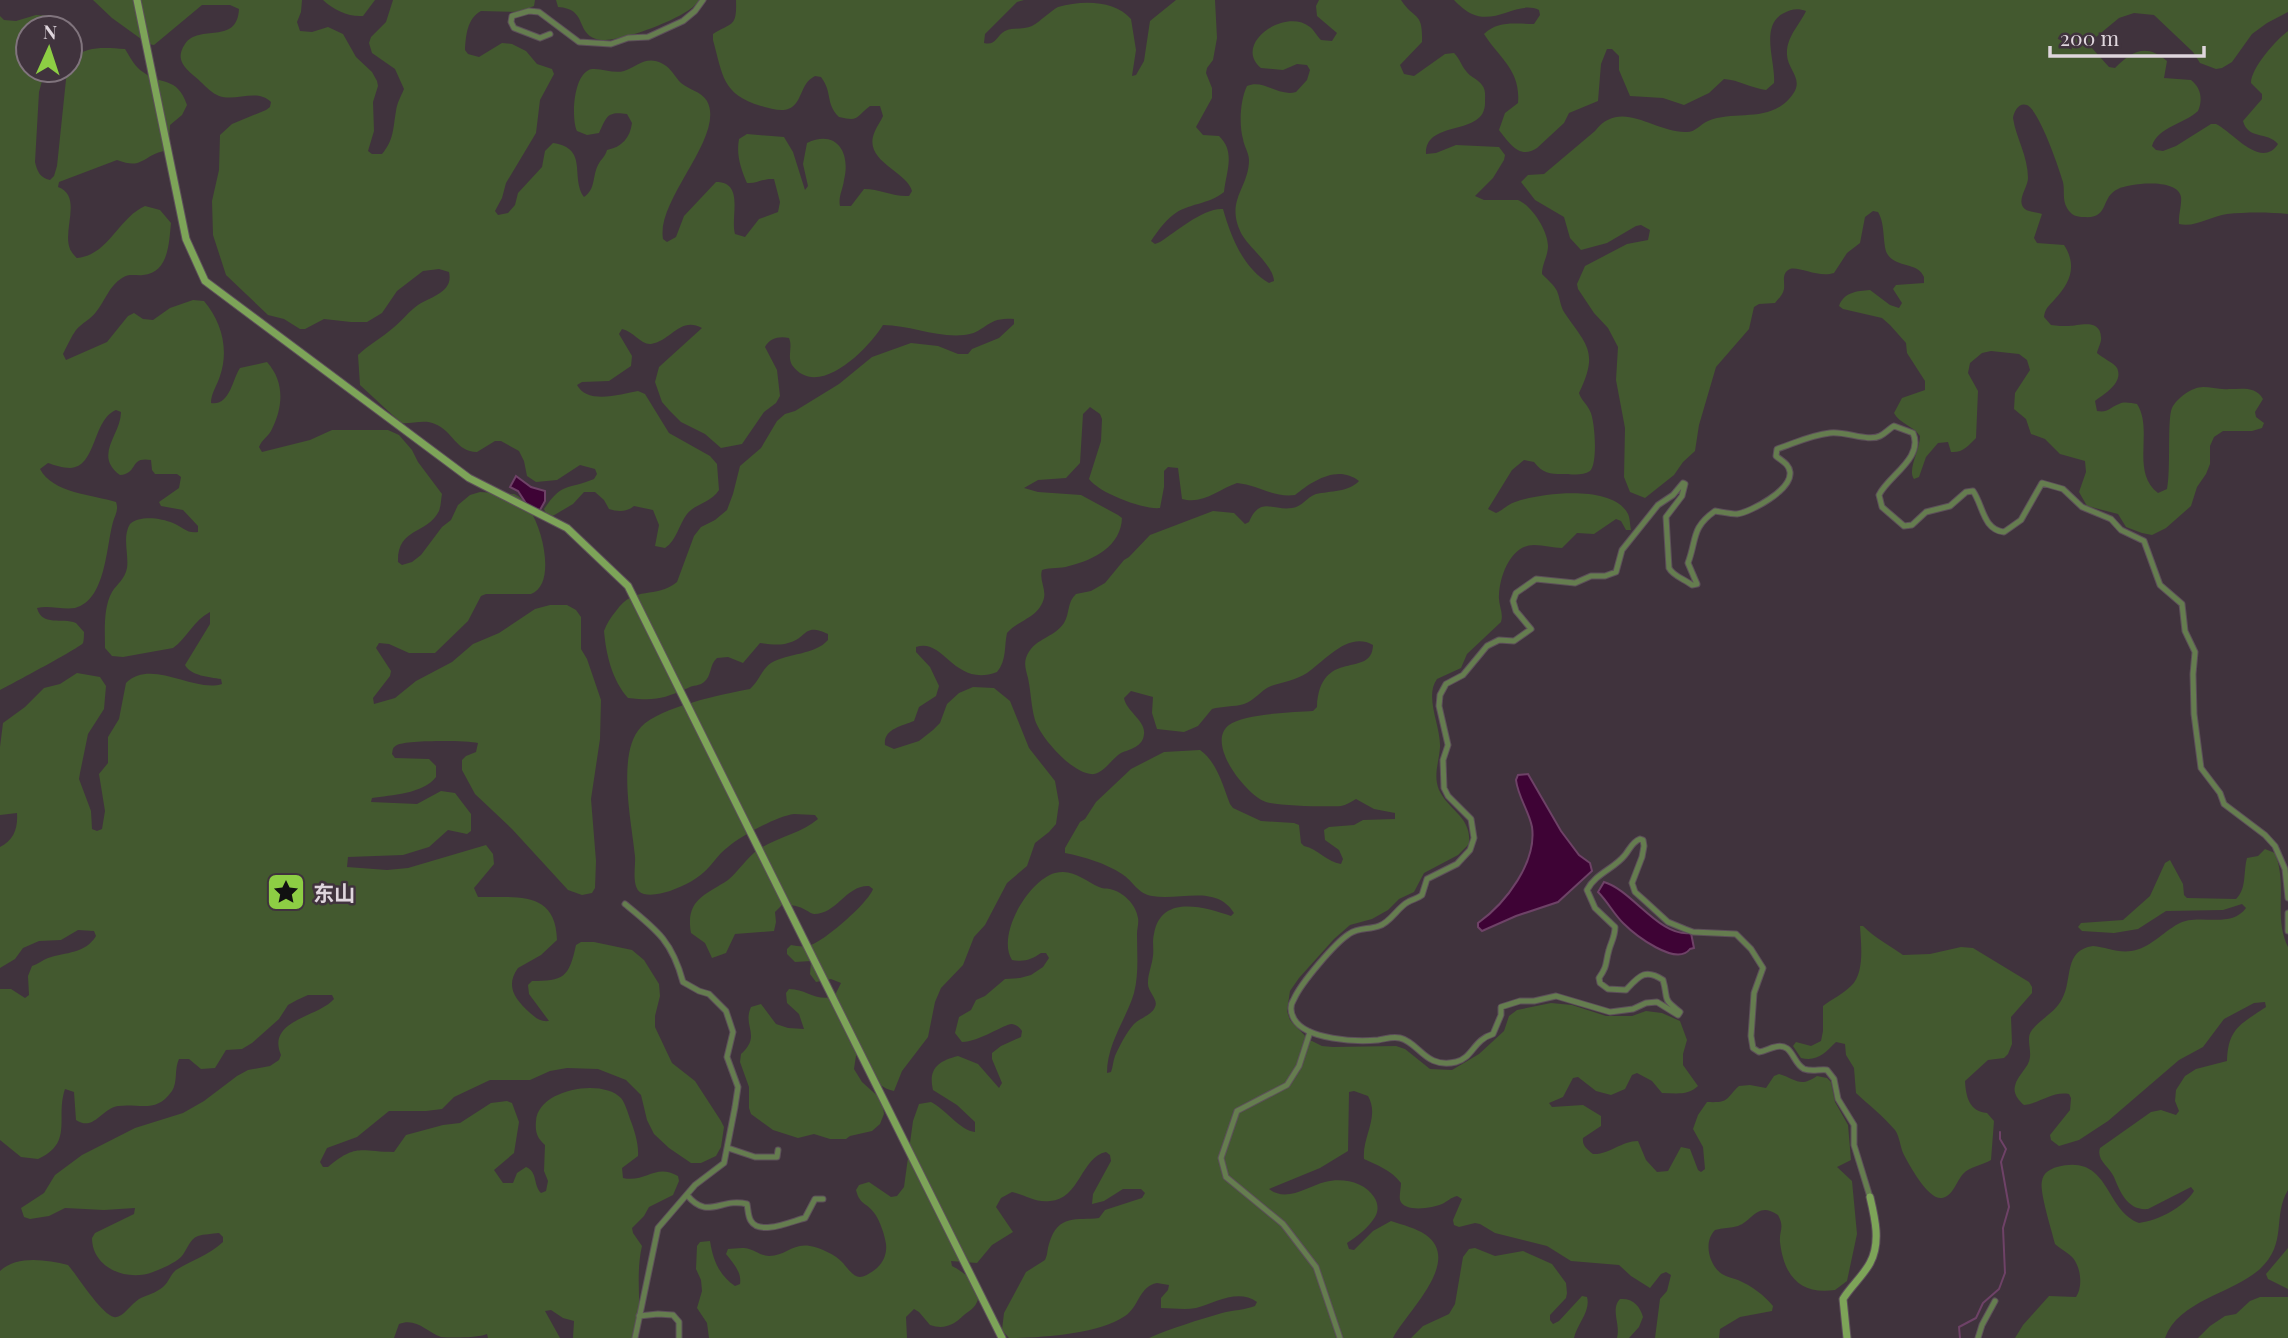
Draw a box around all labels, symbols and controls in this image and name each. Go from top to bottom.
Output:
north arrow [14,14,84,84]
scale bar [2050,14,2204,58]
text: N [42,18,58,44]
text: 200 m [2060,23,2119,51]
place icon: 东山 [265,871,307,913]
place label: 东山 [313,878,355,906]

